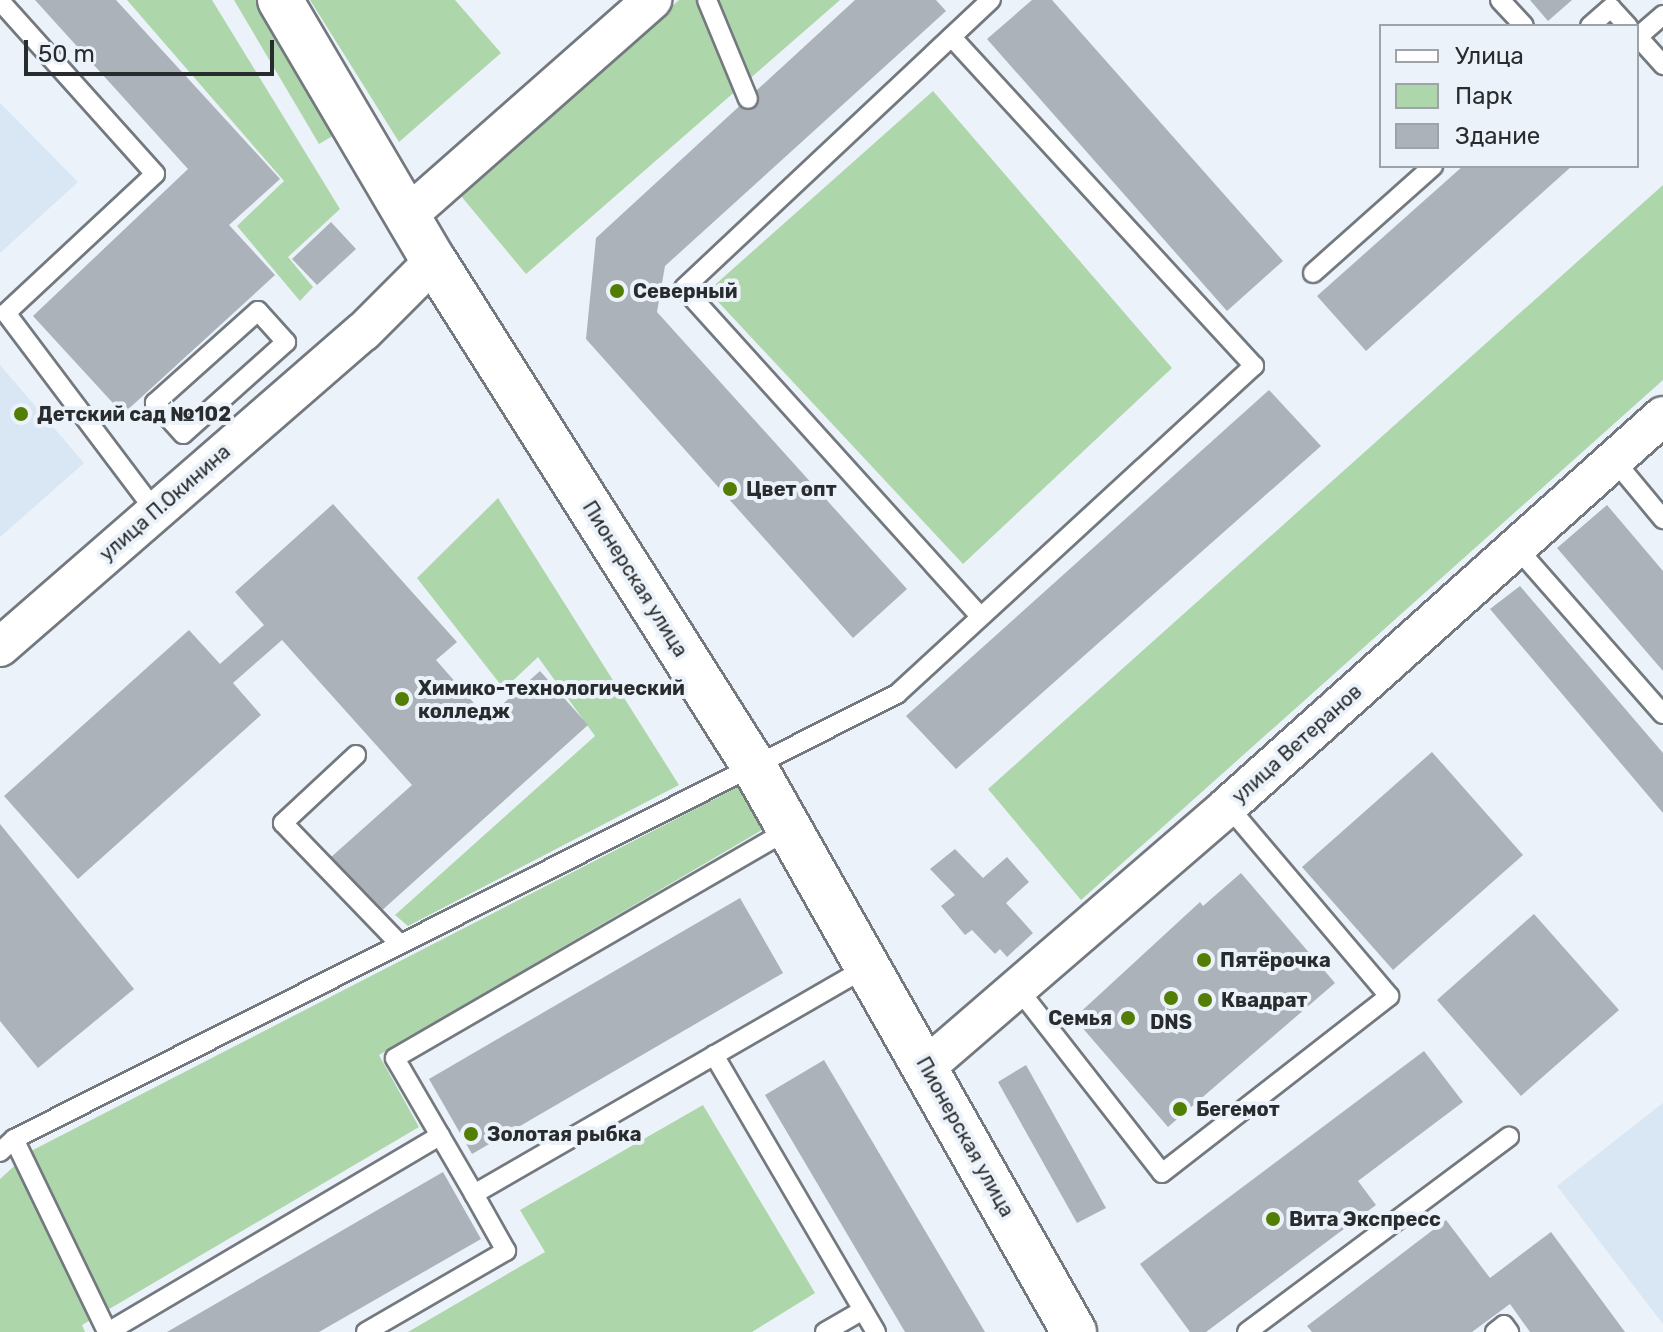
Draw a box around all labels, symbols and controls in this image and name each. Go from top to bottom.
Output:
scale bar [28,24,278,74]
legend [1379,24,1639,168]
text: 50 m [38,40,95,68]
text: Улица [1455,42,1524,70]
text: Парк [1455,82,1513,110]
text: Здание [1455,122,1540,150]
place label: Северный [633,279,738,303]
marker: Северный [608,282,626,300]
place label: Детский сад №102 [37,402,231,426]
marker: Детский сад №102 [12,405,30,423]
street label: улица П.Окинина [95,440,235,566]
place label: Цвет опт [746,477,837,501]
marker: Цвет опт [721,480,739,498]
street label: Пионерская улица [577,497,693,661]
place label: Химико-технологический колледж [418,676,685,723]
street label: улица Ветеранов [1227,679,1367,809]
marker: Химико-технологический колледж [393,690,411,708]
place label: Пятёрочка [1220,948,1331,972]
marker: Пятёрочка [1195,951,1213,969]
place label: Квадрат [1221,988,1307,1012]
marker: DNS [1162,989,1180,1007]
marker: Квадрат [1196,991,1214,1009]
place label: Семья [1048,1006,1112,1030]
marker: Семья [1119,1009,1137,1027]
place label: DNS [1150,1010,1192,1034]
street label: Пионерская улица [911,1053,1019,1221]
place label: Бегемот [1196,1097,1280,1121]
marker: Бегемот [1171,1100,1189,1118]
place label: Золотая рыбка [487,1122,642,1146]
marker: Золотая рыбка [462,1125,480,1143]
place label: Вита Экспресс [1289,1207,1441,1231]
marker: Вита Экспресс [1264,1210,1282,1228]

